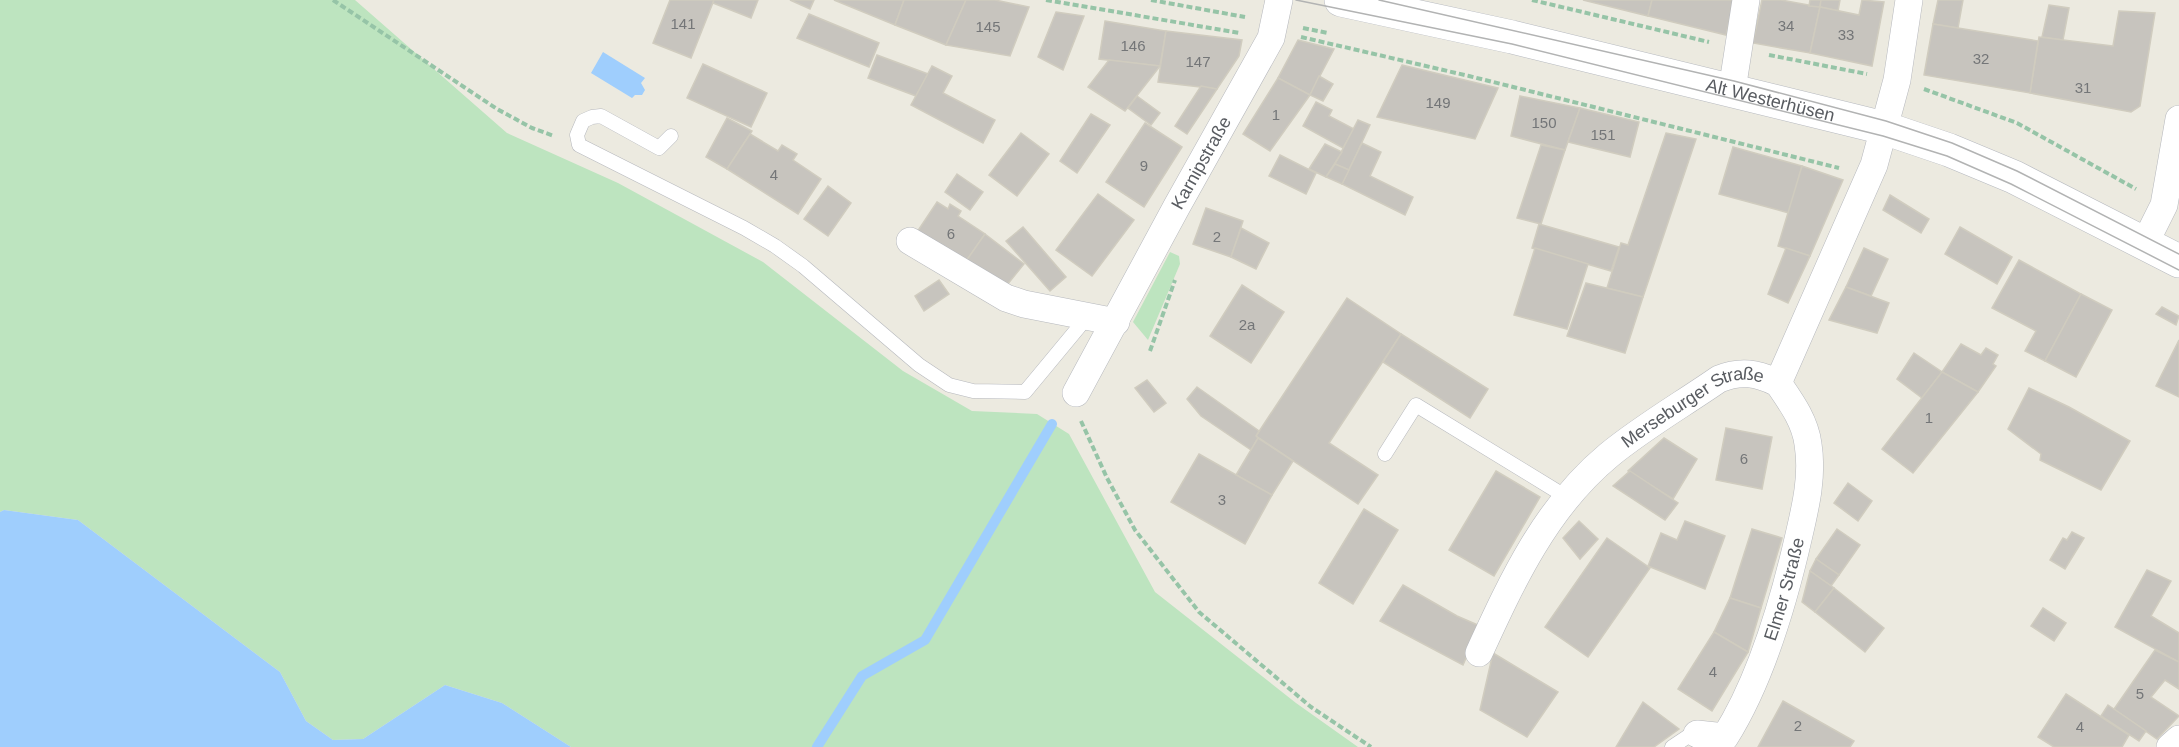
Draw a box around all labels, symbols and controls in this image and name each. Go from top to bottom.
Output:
house number: 141 [670,15,696,32]
house number: 34 [1778,17,1794,34]
house number: 145 [975,18,1001,35]
house number: 33 [1838,26,1854,43]
house number: 146 [1120,37,1146,54]
house number: 32 [1973,50,1989,67]
house number: 147 [1185,53,1211,70]
street label: Alt Westerhüsen [1704,75,1837,126]
house number: 31 [2075,79,2091,96]
house number: 149 [1425,94,1451,111]
house number: 1 [1272,106,1280,123]
street label: Karnipstraße [1167,113,1235,213]
house number: 150 [1531,114,1557,131]
house number: 151 [1590,126,1616,143]
house number: 9 [1140,157,1148,174]
house number: 4 [770,166,778,183]
house number: 6 [947,225,955,242]
house number: 2 [1213,228,1221,245]
house number: 2a [1239,316,1256,333]
street label: Merseburger Straße [1618,363,1766,452]
house number: 1 [1925,409,1933,426]
house number: 6 [1740,450,1748,467]
house number: 3 [1218,491,1226,508]
street label: Elmer Straße [1760,536,1808,643]
house number: 4 [1709,663,1717,680]
house number: 5 [2136,685,2144,702]
house number: 2 [1794,717,1802,734]
house number: 4 [2076,718,2084,735]

